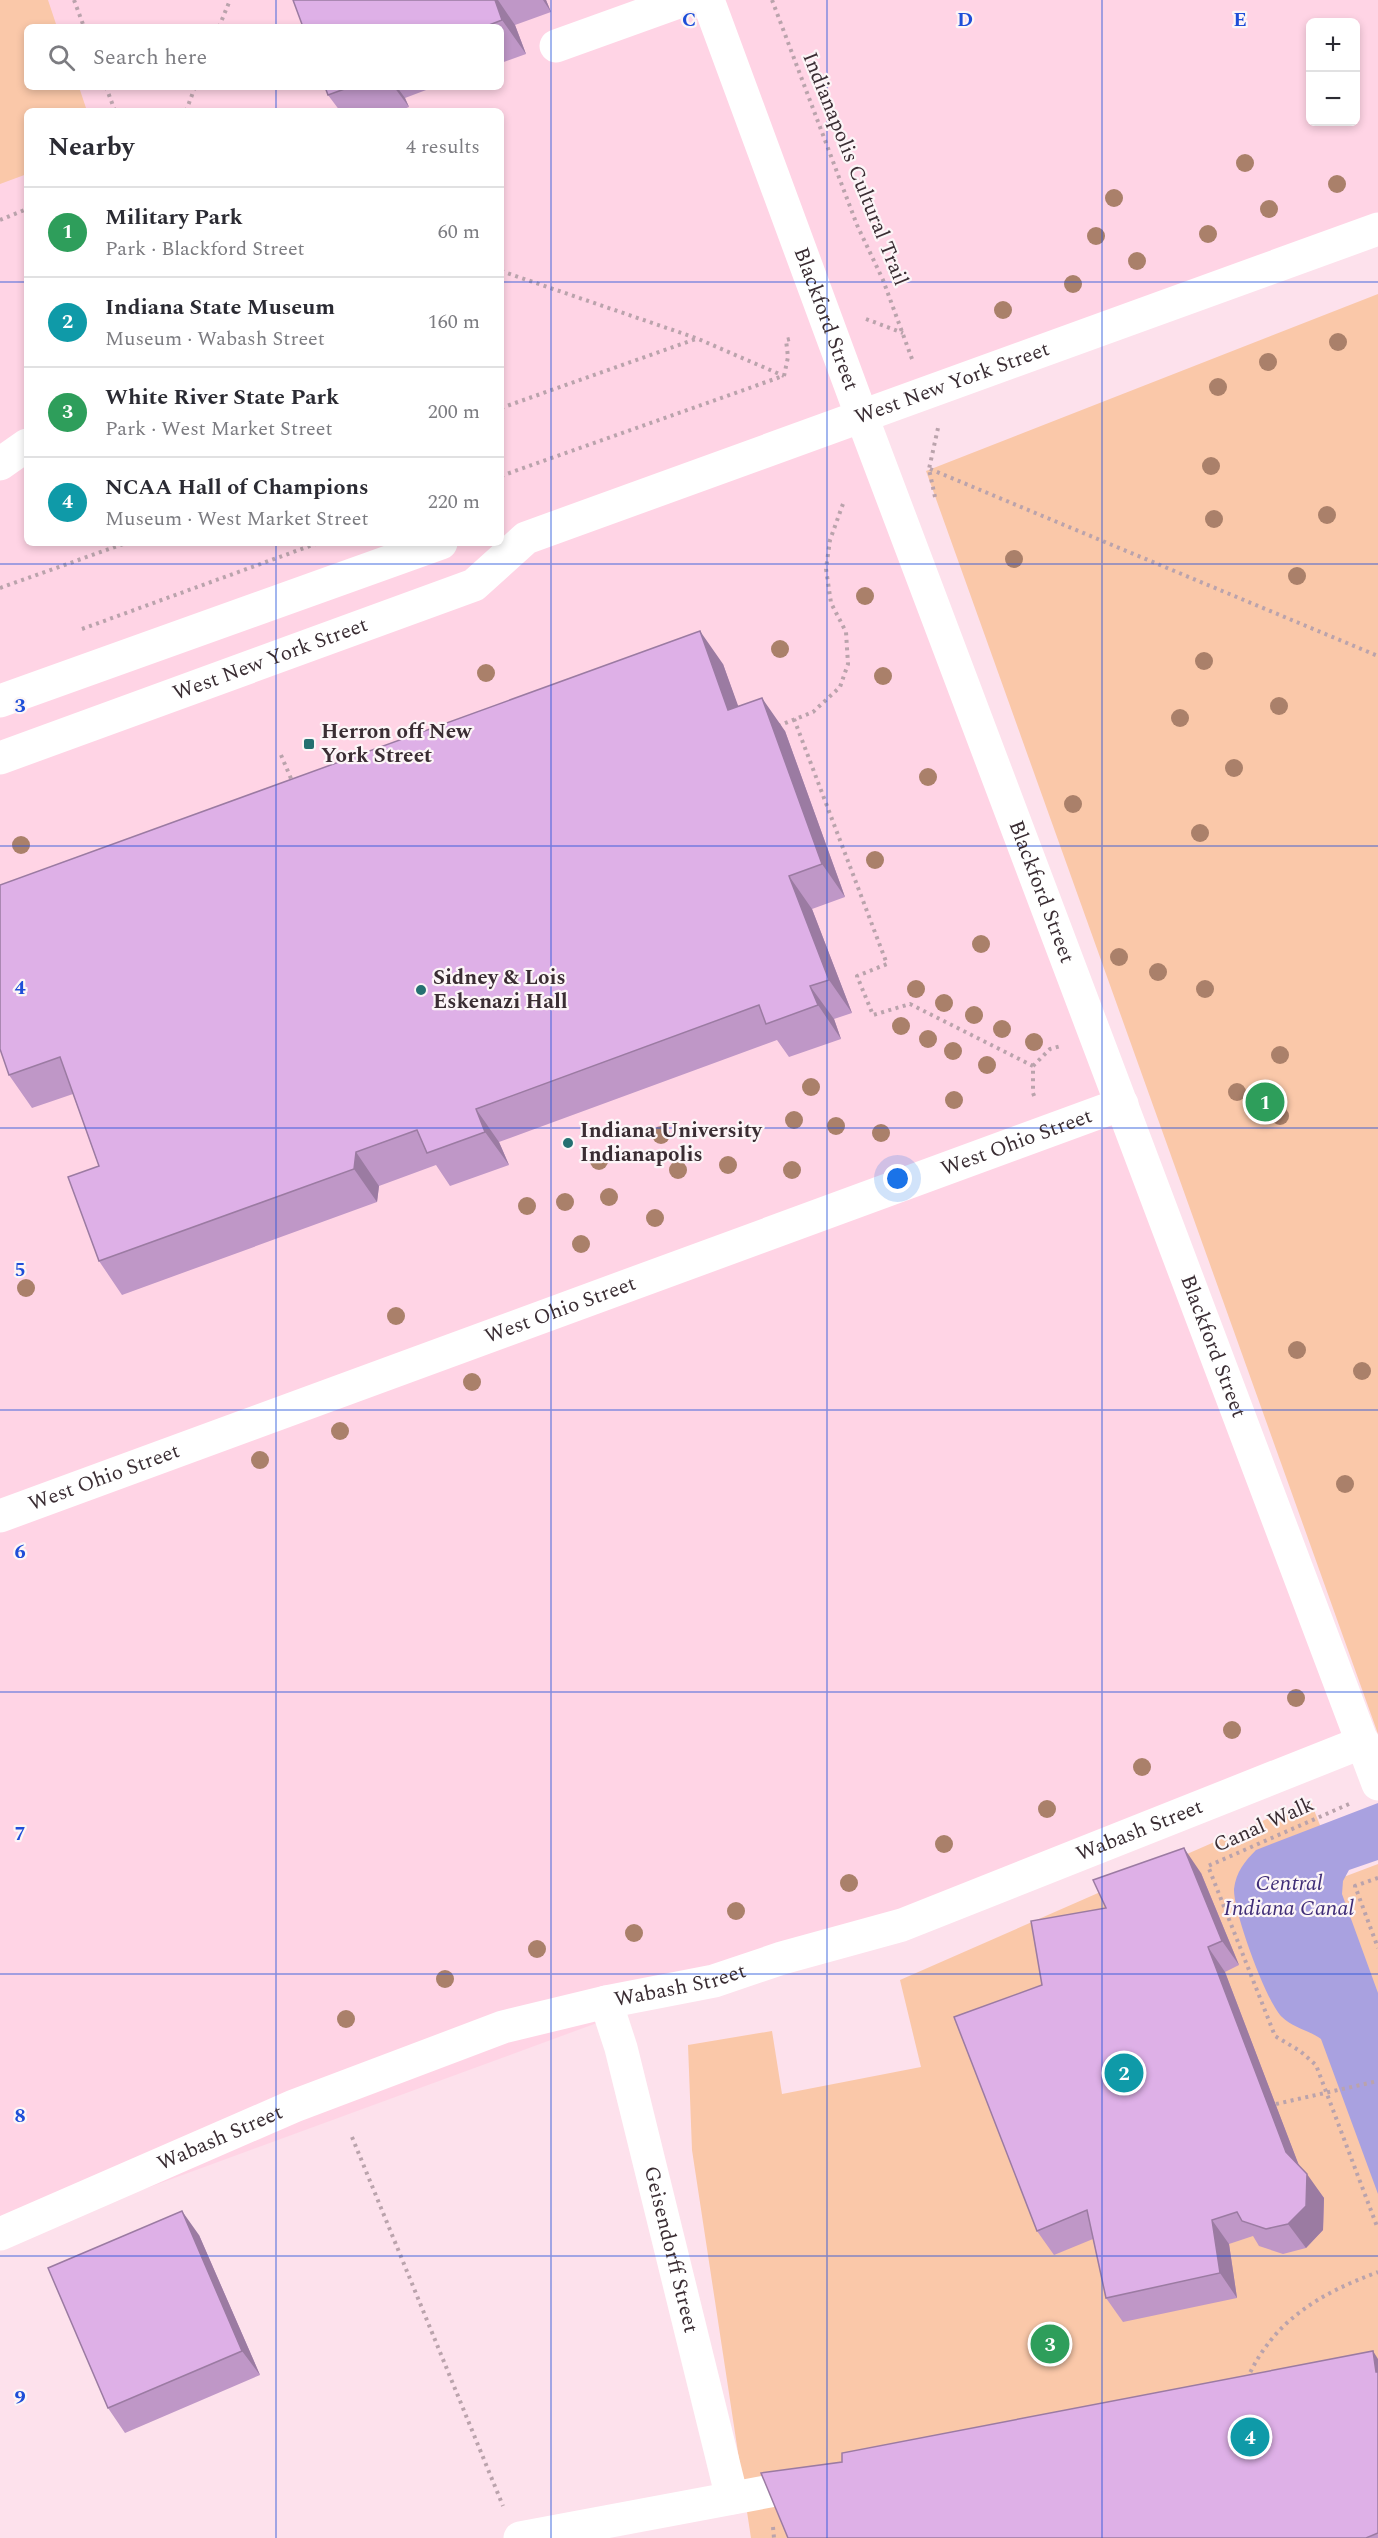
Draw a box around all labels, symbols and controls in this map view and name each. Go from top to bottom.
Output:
text: C [682,5,696,35]
text: D [957,5,973,35]
text: E [1233,5,1247,35]
map controls [1306,18,1360,126]
button: + [1306,18,1360,72]
search box [24,24,504,90]
icon: search [45,41,78,74]
text: Search here [93,41,207,74]
street label: Indianapolis Cultural Trail [793,47,917,291]
button: − [1306,72,1360,126]
text: Nearby [48,127,134,167]
text: 4 results [406,132,480,162]
text: Military Park [105,201,243,234]
text: 1 [62,217,73,247]
text: 60 m [438,217,480,247]
text: Park · Blackford Street [105,234,305,264]
street label: Blackford Street [785,243,867,395]
text: Indiana State Museum [105,291,335,324]
text: 2 [62,307,73,337]
text: 160 m [428,307,480,337]
text: Museum · Wabash Street [105,324,325,354]
street label: West New York Street [850,333,1054,433]
text: White River State Park [105,381,339,414]
text: 3 [62,397,73,427]
text: 200 m [428,397,480,427]
text: Park · West Market Street [105,414,333,444]
text: NCAA Hall of Champions [105,471,369,504]
text: 4 [62,487,73,517]
text: 220 m [428,487,480,517]
text: Museum · West Market Street [105,504,368,534]
street label: West New York Street [169,609,372,709]
text: 3 [14,691,26,721]
place label: Herron off New York Street [321,716,473,772]
marker: Herron off New York Street [302,737,316,751]
street label: Blackford Street [1000,816,1083,968]
place label: Sidney & Lois Eskenazi Hall [433,962,568,1018]
text: 4 [14,973,26,1003]
marker: Sidney & Lois Eskenazi Hall [414,983,428,997]
pin: 1 [1246,1080,1284,1124]
street label: West Ohio Street [936,1100,1097,1185]
place label: Indiana University Indianapolis [580,1115,763,1171]
marker: Indiana University Indianapolis [561,1136,575,1150]
your location [883,1164,912,1193]
text: 5 [14,1255,26,1285]
street label: West Ohio Street [480,1268,641,1353]
street label: Blackford Street [1171,1270,1254,1423]
street label: West Ohio Street [24,1435,184,1520]
text: 6 [14,1537,26,1567]
street label: Canal Walk [1208,1788,1320,1861]
street label: Wabash Street [1071,1791,1208,1870]
text: 7 [14,1819,26,1849]
water label: Central Indiana Canal [1224,1867,1354,1925]
street label: Wabash Street [612,1955,750,2016]
pin: 2 [1104,2050,1144,2096]
street label: Wabash Street [152,2097,288,2180]
text: 8 [14,2101,26,2131]
street label: Geisendorff Street [635,2163,707,2336]
pin: 3 [1030,2322,1070,2366]
text: 9 [14,2383,26,2413]
pin: 4 [1230,2414,1270,2460]

